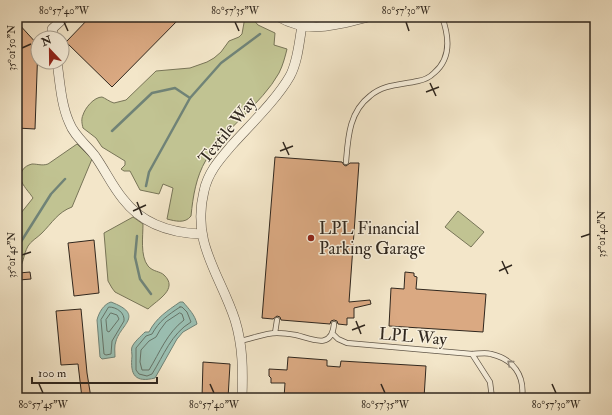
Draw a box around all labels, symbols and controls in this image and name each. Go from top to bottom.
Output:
text: 80°57'40"W [39,5,90,17]
text: 80°57'35"W [211,5,260,17]
text: 80°57'30"W [382,5,431,17]
text: 35°01'50"N [6,25,18,71]
north arrow [30,30,70,70]
text: N [39,33,55,49]
street label: Textile Way [194,92,262,169]
text: 35°01'40"N [596,211,608,257]
place label: LPL Financial Parking Garage [319,218,425,259]
text: 35°01'45"N [6,232,18,278]
marker: LPL Financial Parking Garage [306,233,316,243]
street label: LPL Way [378,323,448,351]
scale bar [32,359,157,385]
one-way arrow [507,361,515,368]
text: 100 m [38,366,67,381]
text: 80°57'45"W [18,399,68,411]
text: 80°57'40"W [189,399,240,411]
text: 80°57'35"W [361,399,410,411]
text: 80°57'30"W [532,399,581,411]

